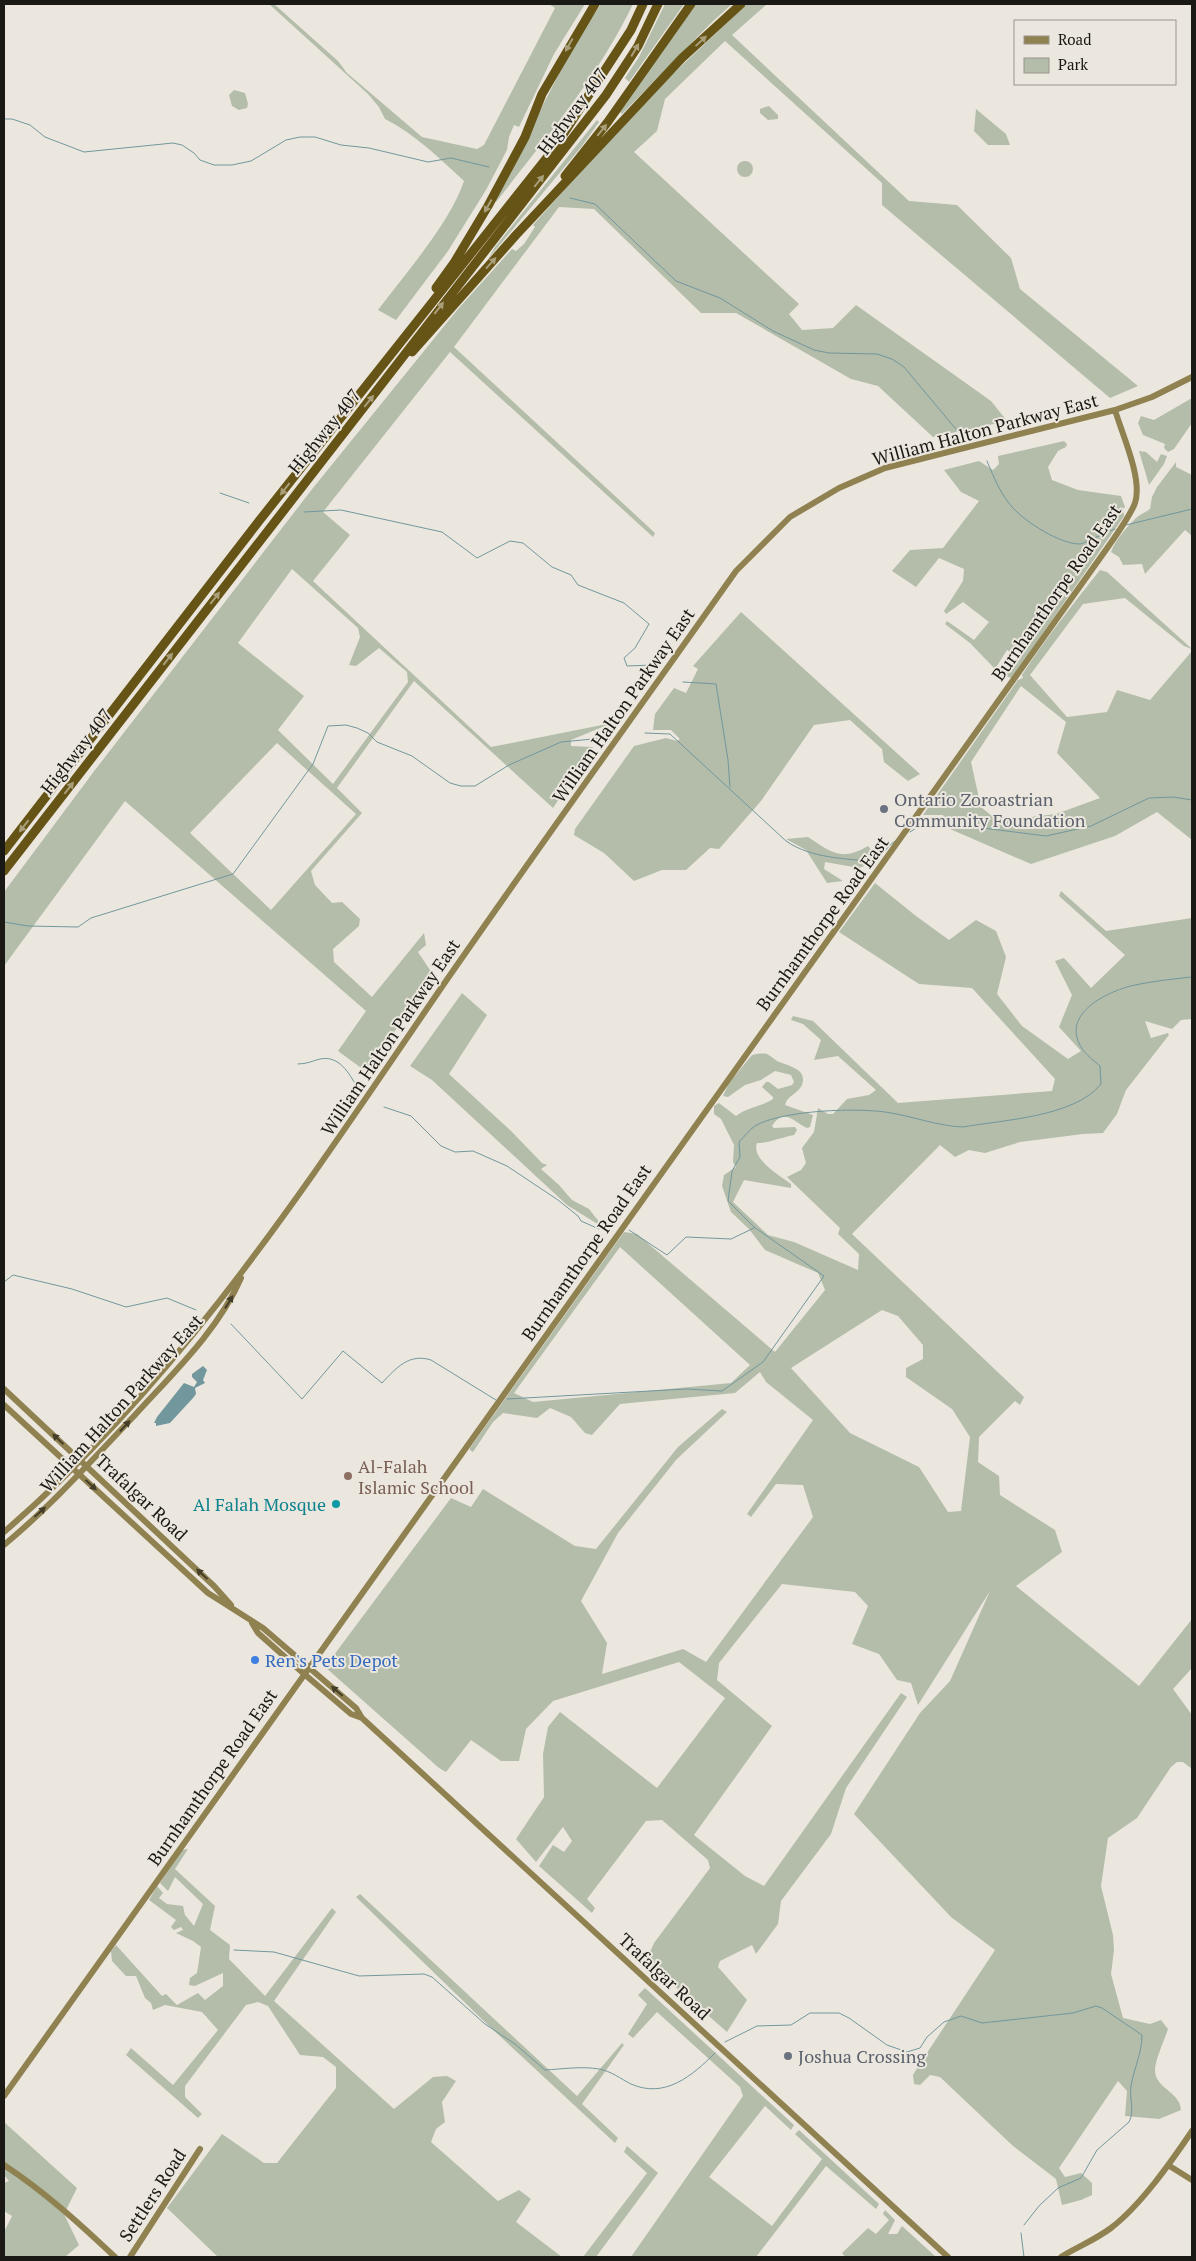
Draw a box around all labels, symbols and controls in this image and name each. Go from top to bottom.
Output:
legend [1014,20,1176,85]
text: Road [1058,29,1091,49]
one-way arrow [694,35,706,47]
one-way arrow [565,39,574,52]
one-way arrow [631,43,640,56]
text: Park [1058,54,1088,74]
street label: Highway 407 [531,63,613,159]
one-way arrow [596,124,607,137]
one-way arrow [534,175,545,188]
one-way arrow [484,198,492,213]
one-way arrow [485,257,497,269]
one-way arrow [434,302,444,315]
street label: Highway 407 [282,383,366,479]
street label: William Halton Parkway East [870,387,1101,471]
one-way arrow [363,395,374,408]
one-way arrow [279,482,290,495]
street label: Burnhamthorpe Road East [986,499,1126,685]
one-way arrow [209,592,220,605]
street label: William Halton Parkway East [547,603,700,807]
one-way arrow [162,653,173,666]
street label: Highway 407 [35,703,117,799]
one-way arrow [63,782,74,795]
place label: Ontario Zoroastrian Community Foundation [894,787,1086,832]
marker: Ontario Zoroastrian Community Foundation [878,803,890,815]
one-way arrow [18,819,29,832]
street label: Burnhamthorpe Road East [750,831,894,1015]
street label: William Halton Parkway East [315,934,465,1140]
street label: Burnhamthorpe Road East [516,1159,656,1345]
one-way arrow [225,1295,234,1308]
street label: William Halton Parkway East [34,1308,208,1497]
one-way arrow [119,1420,131,1432]
one-way arrow [52,1433,64,1445]
street label: Trafalgar Road [91,1448,193,1546]
place label: Al-Falah Islamic School [358,1454,474,1499]
marker: Al-Falah Islamic School [342,1470,354,1482]
one-way arrow [85,1479,97,1491]
place label: Al Falah Mosque [193,1492,326,1516]
marker: Al Falah Mosque [330,1498,342,1510]
one-way arrow [34,1506,46,1518]
one-way arrow [196,1568,208,1580]
place label: Ren's Pets Depot [265,1648,398,1672]
marker: Ren's Pets Depot [249,1654,261,1666]
street label: Burnhamthorpe Road East [142,1684,282,1870]
one-way arrow [331,1685,343,1697]
street label: Trafalgar Road [614,1927,716,2025]
place label: Joshua Crossing [798,2044,926,2068]
marker: Joshua Crossing [782,2050,794,2062]
street label: Settlers Road [113,2144,191,2246]

